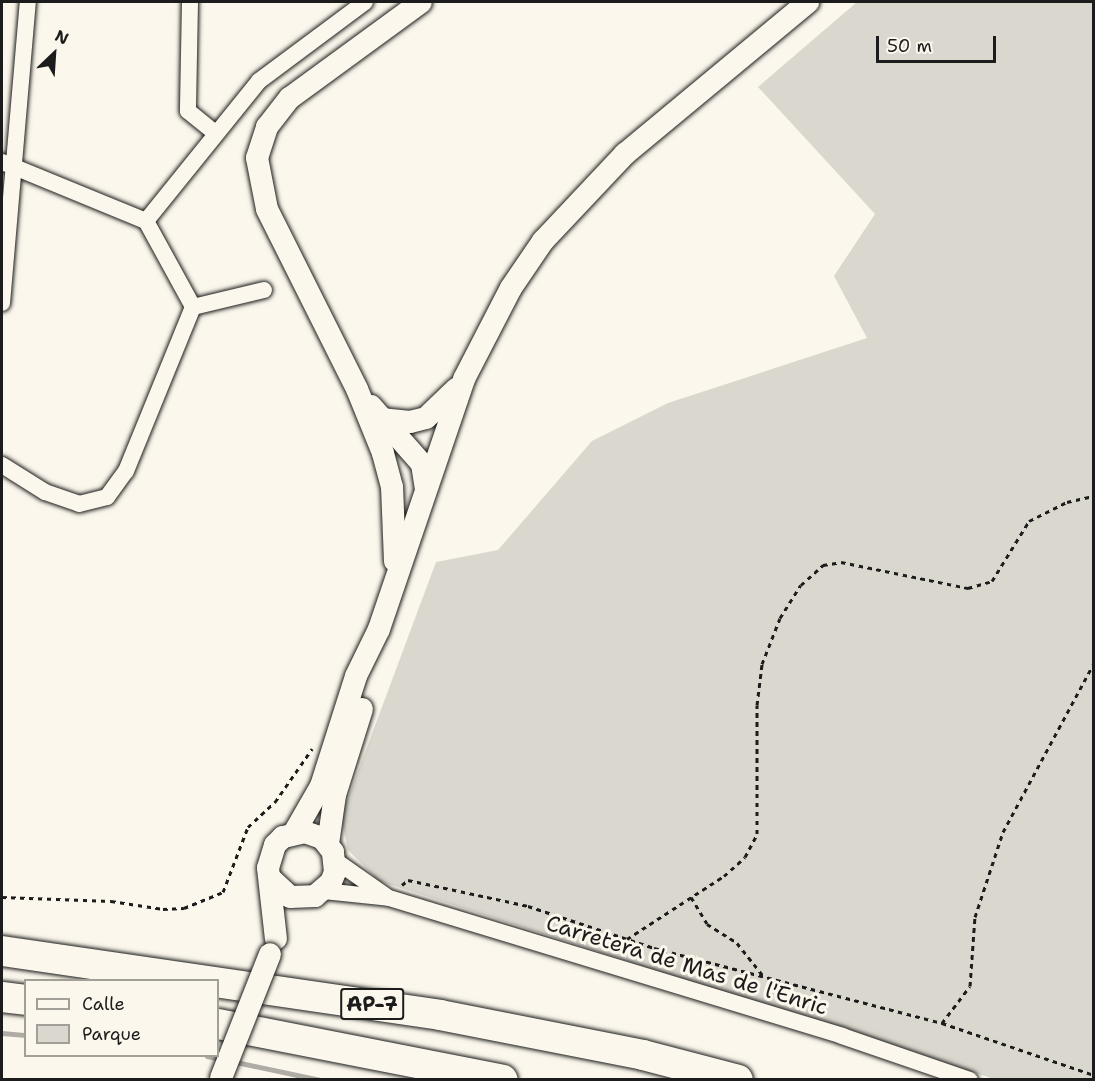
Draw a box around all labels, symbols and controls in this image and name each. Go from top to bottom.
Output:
north arrow [24,24,84,84]
scale bar [879,24,999,62]
text: N [52,25,72,49]
text: 50 m [887,34,932,58]
street label: Carretera de Mas de l'Enric [543,910,831,1020]
legend [24,979,219,1057]
road number: AP-7 [339,986,405,1022]
text: Calle [82,992,125,1016]
text: Parque [82,1022,141,1046]

